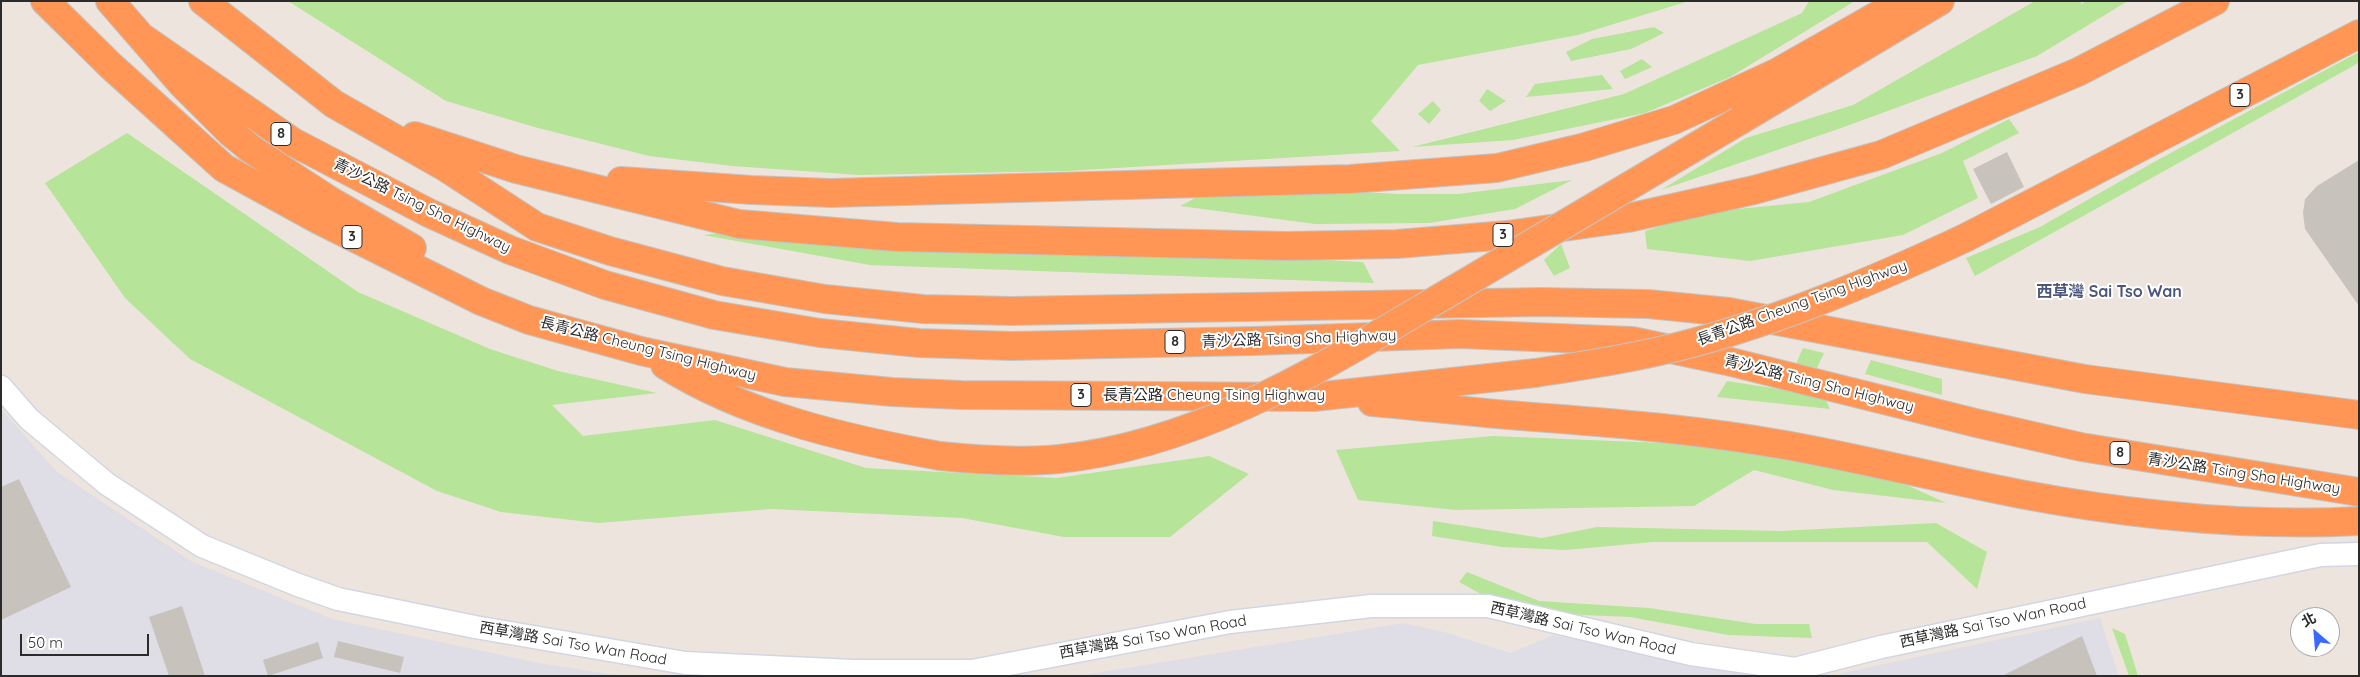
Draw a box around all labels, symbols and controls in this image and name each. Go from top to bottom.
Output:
road number: 3 [2230,84,2250,106]
road number: 8 [271,122,291,146]
street label: 青沙公路 Tsing Sha Highway [331,155,513,257]
road number: 3 [1493,224,1513,246]
road number: 3 [342,226,362,248]
street label: 長青公路 Cheung Tsing Highway [1695,257,1909,349]
district label: 西草灣 Sai Tso Wan [2036,282,2182,302]
street label: 長青公路 Cheung Tsing Highway [538,313,758,385]
street label: 青沙公路 Tsing Sha Highway [1201,327,1397,351]
road number: 8 [1165,331,1185,354]
street label: 青沙公路 Tsing Sha Highway [1722,352,1916,416]
road number: 3 [1071,384,1091,406]
street label: 長青公路 Cheung Tsing Highway [1103,386,1325,404]
road number: 8 [2110,442,2130,464]
street label: 青沙公路 Tsing Sha Highway [2146,450,2342,498]
street label: 西草灣路 Sai Tso Wan Road [1898,594,2088,652]
street label: 西草灣路 Sai Tso Wan Road [1488,599,1678,659]
north arrow [2290,607,2340,657]
text: 北 [2298,608,2319,631]
street label: 西草灣路 Sai Tso Wan Road [1058,612,1248,662]
street label: 西草灣路 Sai Tso Wan Road [478,619,668,669]
scale bar [22,624,151,656]
text: 50 m [28,633,63,652]

